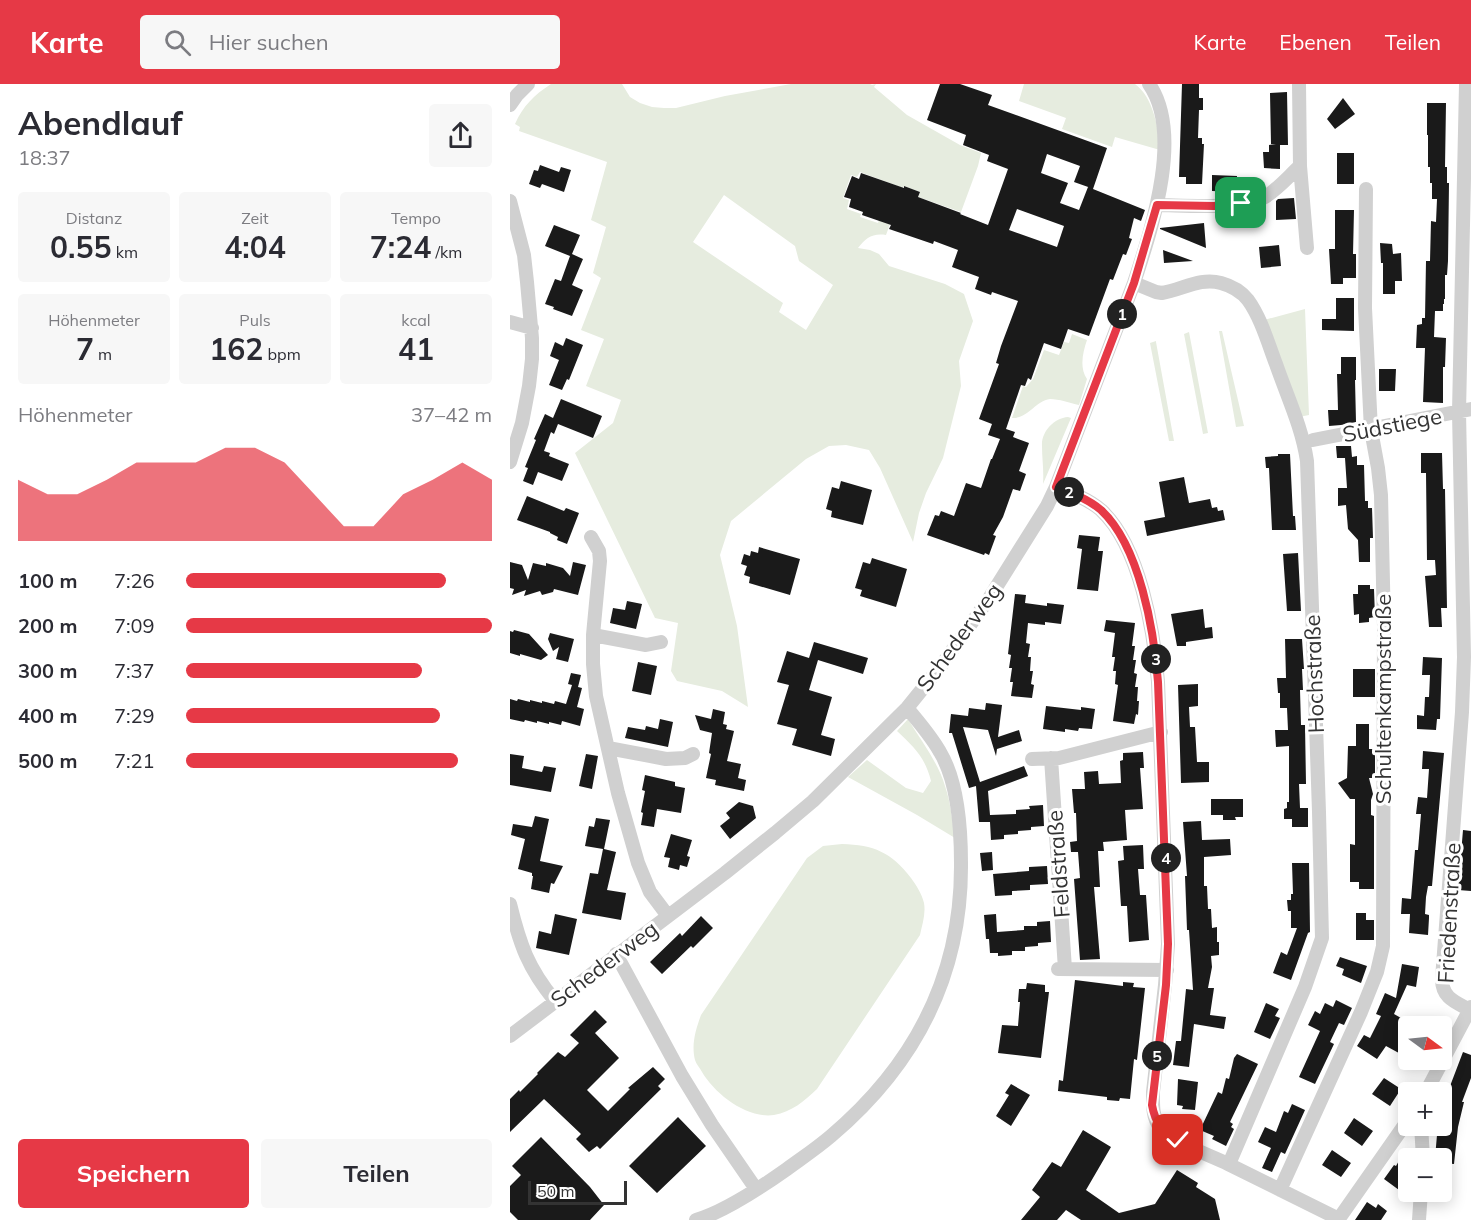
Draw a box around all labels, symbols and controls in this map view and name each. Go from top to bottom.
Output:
search box [140,15,560,69]
text: Karte [30,25,104,60]
icon: search [161,26,194,59]
text: Hier suchen [209,28,329,56]
text: Karte [1194,29,1246,55]
text: Ebenen [1279,29,1352,55]
text: Teilen [1385,29,1441,55]
text: Abendlauf [18,102,183,143]
button: share [429,104,492,167]
text: 18:37 [18,145,71,170]
pin [1215,177,1266,228]
icon: arrive [1224,186,1257,219]
text: Distanz [66,208,122,228]
text: Zeit [241,208,269,228]
text: Tempo [391,208,441,228]
text: 0.55 [50,228,111,266]
text: 4:04 [224,228,286,266]
text: 7:24 [370,228,431,266]
text: km [111,242,138,262]
text: /km [431,242,462,262]
pin: 1 [1107,299,1137,329]
text: 1 [1117,304,1127,324]
text: Höhenmeter [48,310,140,330]
text: Puls [239,310,271,330]
text: kcal [401,310,431,330]
text: 7 [76,330,94,368]
text: 162 [209,330,263,368]
text: 41 [398,330,434,368]
text: m [94,344,112,364]
text: bpm [263,344,301,364]
text: Höhenmeter [18,402,133,427]
text: 37–42 m [411,402,492,427]
street label: Südstiege [1340,402,1444,448]
pin: 2 [1054,477,1084,507]
text: 2 [1064,482,1074,502]
text: 100 m [18,568,77,593]
text: 7:26 [114,568,155,593]
street label: Schederweg [910,577,1008,697]
street label: Schultenkampstraße [1369,594,1397,804]
text: 200 m [18,613,77,638]
text: 7:09 [114,613,155,638]
street label: Hochstraße [1298,614,1330,734]
pin: 3 [1141,644,1171,674]
text: 3 [1151,649,1161,669]
text: 300 m [18,658,77,683]
text: 7:37 [114,658,155,683]
text: 400 m [18,703,77,728]
text: 7:29 [114,703,155,728]
text: 500 m [18,748,77,773]
text: 7:21 [114,748,155,773]
street label: Feldstraße [1040,809,1076,919]
street label: Friedenstraße [1431,842,1467,984]
pin: 4 [1151,843,1181,873]
text: 4 [1161,848,1171,868]
street label: Schederweg [545,914,663,1014]
north arrow [1398,1016,1452,1070]
map controls [1398,1016,1452,1202]
pin: 5 [1142,1041,1172,1071]
text: 5 [1152,1046,1162,1066]
button: + [1398,1082,1452,1136]
pin [1152,1114,1203,1165]
icon: check [1161,1123,1194,1156]
button: Speichern [18,1139,249,1208]
button: Teilen [261,1139,492,1208]
button: − [1398,1148,1452,1202]
scale bar [528,1178,627,1206]
text: 50 m [537,1181,574,1201]

